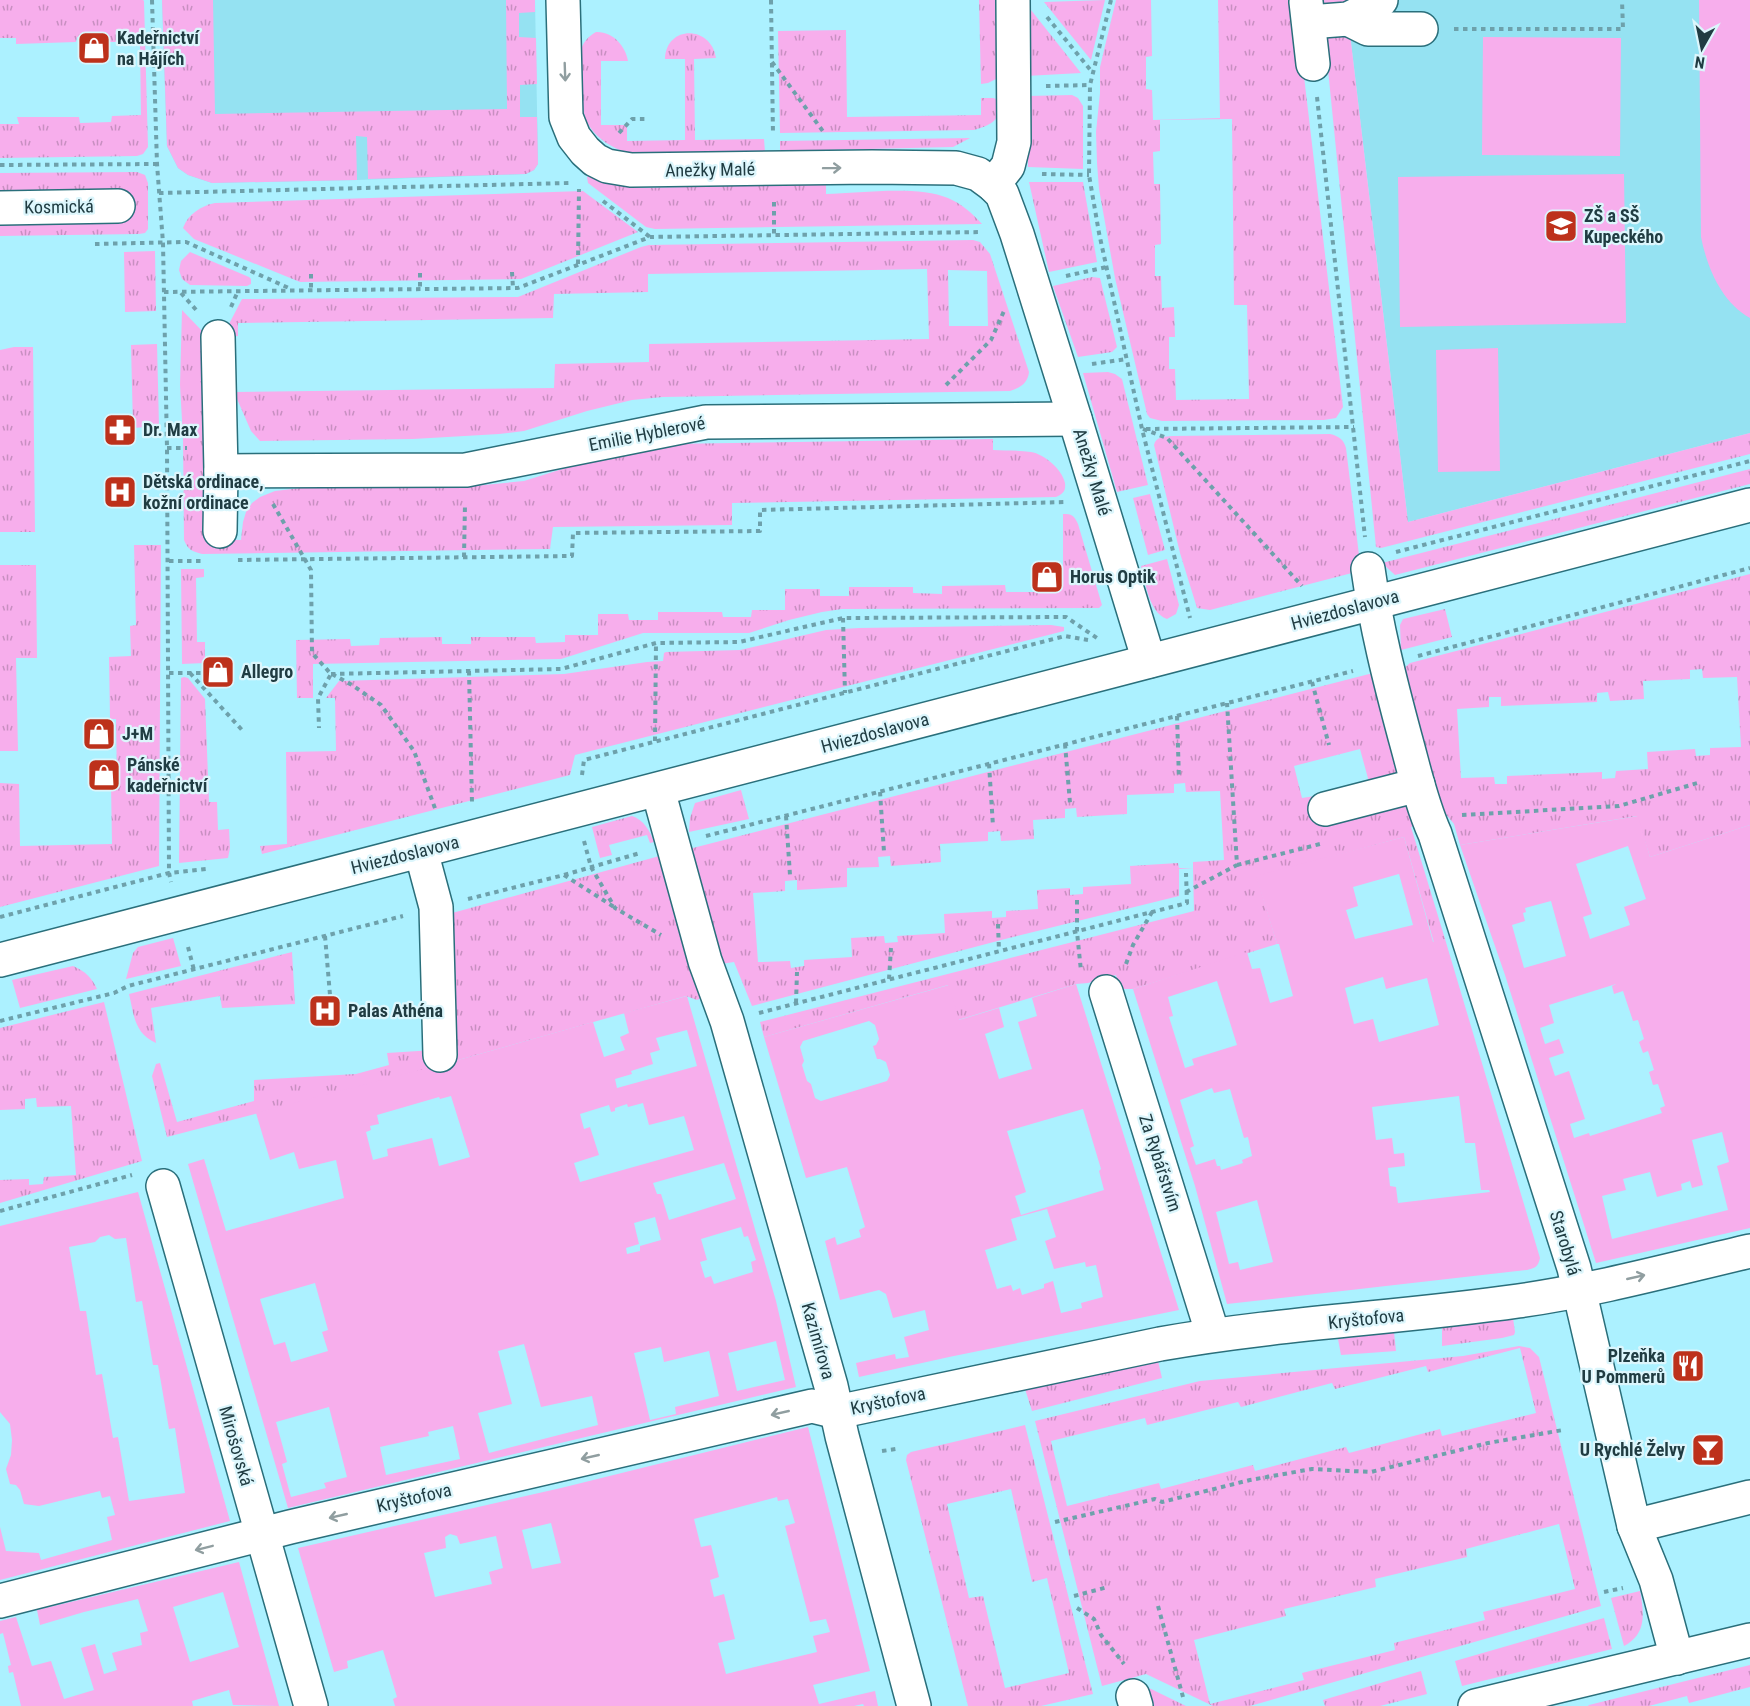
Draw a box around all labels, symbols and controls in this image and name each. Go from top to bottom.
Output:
north arrow [1672,18,1732,78]
place label: Kadeřnictví na Hájích [117,27,200,69]
shop icon: Kadeřnictví na Hájích [76,30,112,66]
text: N [1693,52,1706,72]
one-way arrow [559,61,570,81]
street label: Anežky Malé [665,158,755,181]
one-way arrow [821,162,841,173]
street label: Kosmická [24,195,94,218]
place label: ZŠ a SŠ Kupeckého [1584,205,1663,247]
school or university icon: ZŠ a SŠ Kupeckého [1543,208,1579,244]
pharmacy icon: Dr. Max [102,412,138,448]
street label: Emilie Hyblerové [587,412,707,455]
place label: Dr. Max [143,419,197,440]
street label: Anežky Malé [1069,426,1116,518]
place label: Dětská ordinace, kožní ordinace [143,471,264,513]
hospital icon: Dětská ordinace, kožní ordinace [102,474,138,510]
shop icon: Horus Optik [1029,559,1065,595]
place label: Horus Optik [1070,566,1156,587]
street label: Hviezdoslavova [1289,585,1401,634]
shop icon: Allegro [200,654,236,690]
place label: Allegro [241,661,293,682]
street label: Hviezdoslavova [819,708,931,757]
shop icon: J+M [81,716,117,752]
place label: J+M [122,723,153,744]
place label: Pánské kadeřnictví [127,754,209,796]
shop icon: Pánské kadeřnictví [86,757,122,793]
street label: Hviezdoslavova [349,831,461,878]
hospital icon: Palas Athéna [307,993,343,1029]
place label: Palas Athéna [348,1000,443,1021]
street label: Za Rybářstvím [1135,1111,1186,1214]
street label: Starobylá [1546,1208,1585,1278]
one-way arrow [1626,1271,1646,1282]
street label: Kazimírova [798,1300,839,1382]
street label: Kryštofova [1327,1304,1405,1333]
place label: Plzeňka U Pommerů [1581,1345,1665,1387]
restaurant icon: Plzeňka U Pommerů [1670,1348,1706,1384]
street label: Kryštofova [848,1382,927,1419]
street label: Mirošovská [215,1404,258,1488]
one-way arrow [770,1408,789,1420]
bar icon: U Rychlé Želvy [1690,1432,1726,1468]
place label: U Rychlé Želvy [1580,1439,1685,1460]
one-way arrow [580,1452,599,1464]
street label: Kryštofova [374,1479,453,1516]
one-way arrow [329,1510,348,1522]
one-way arrow [195,1543,214,1555]

